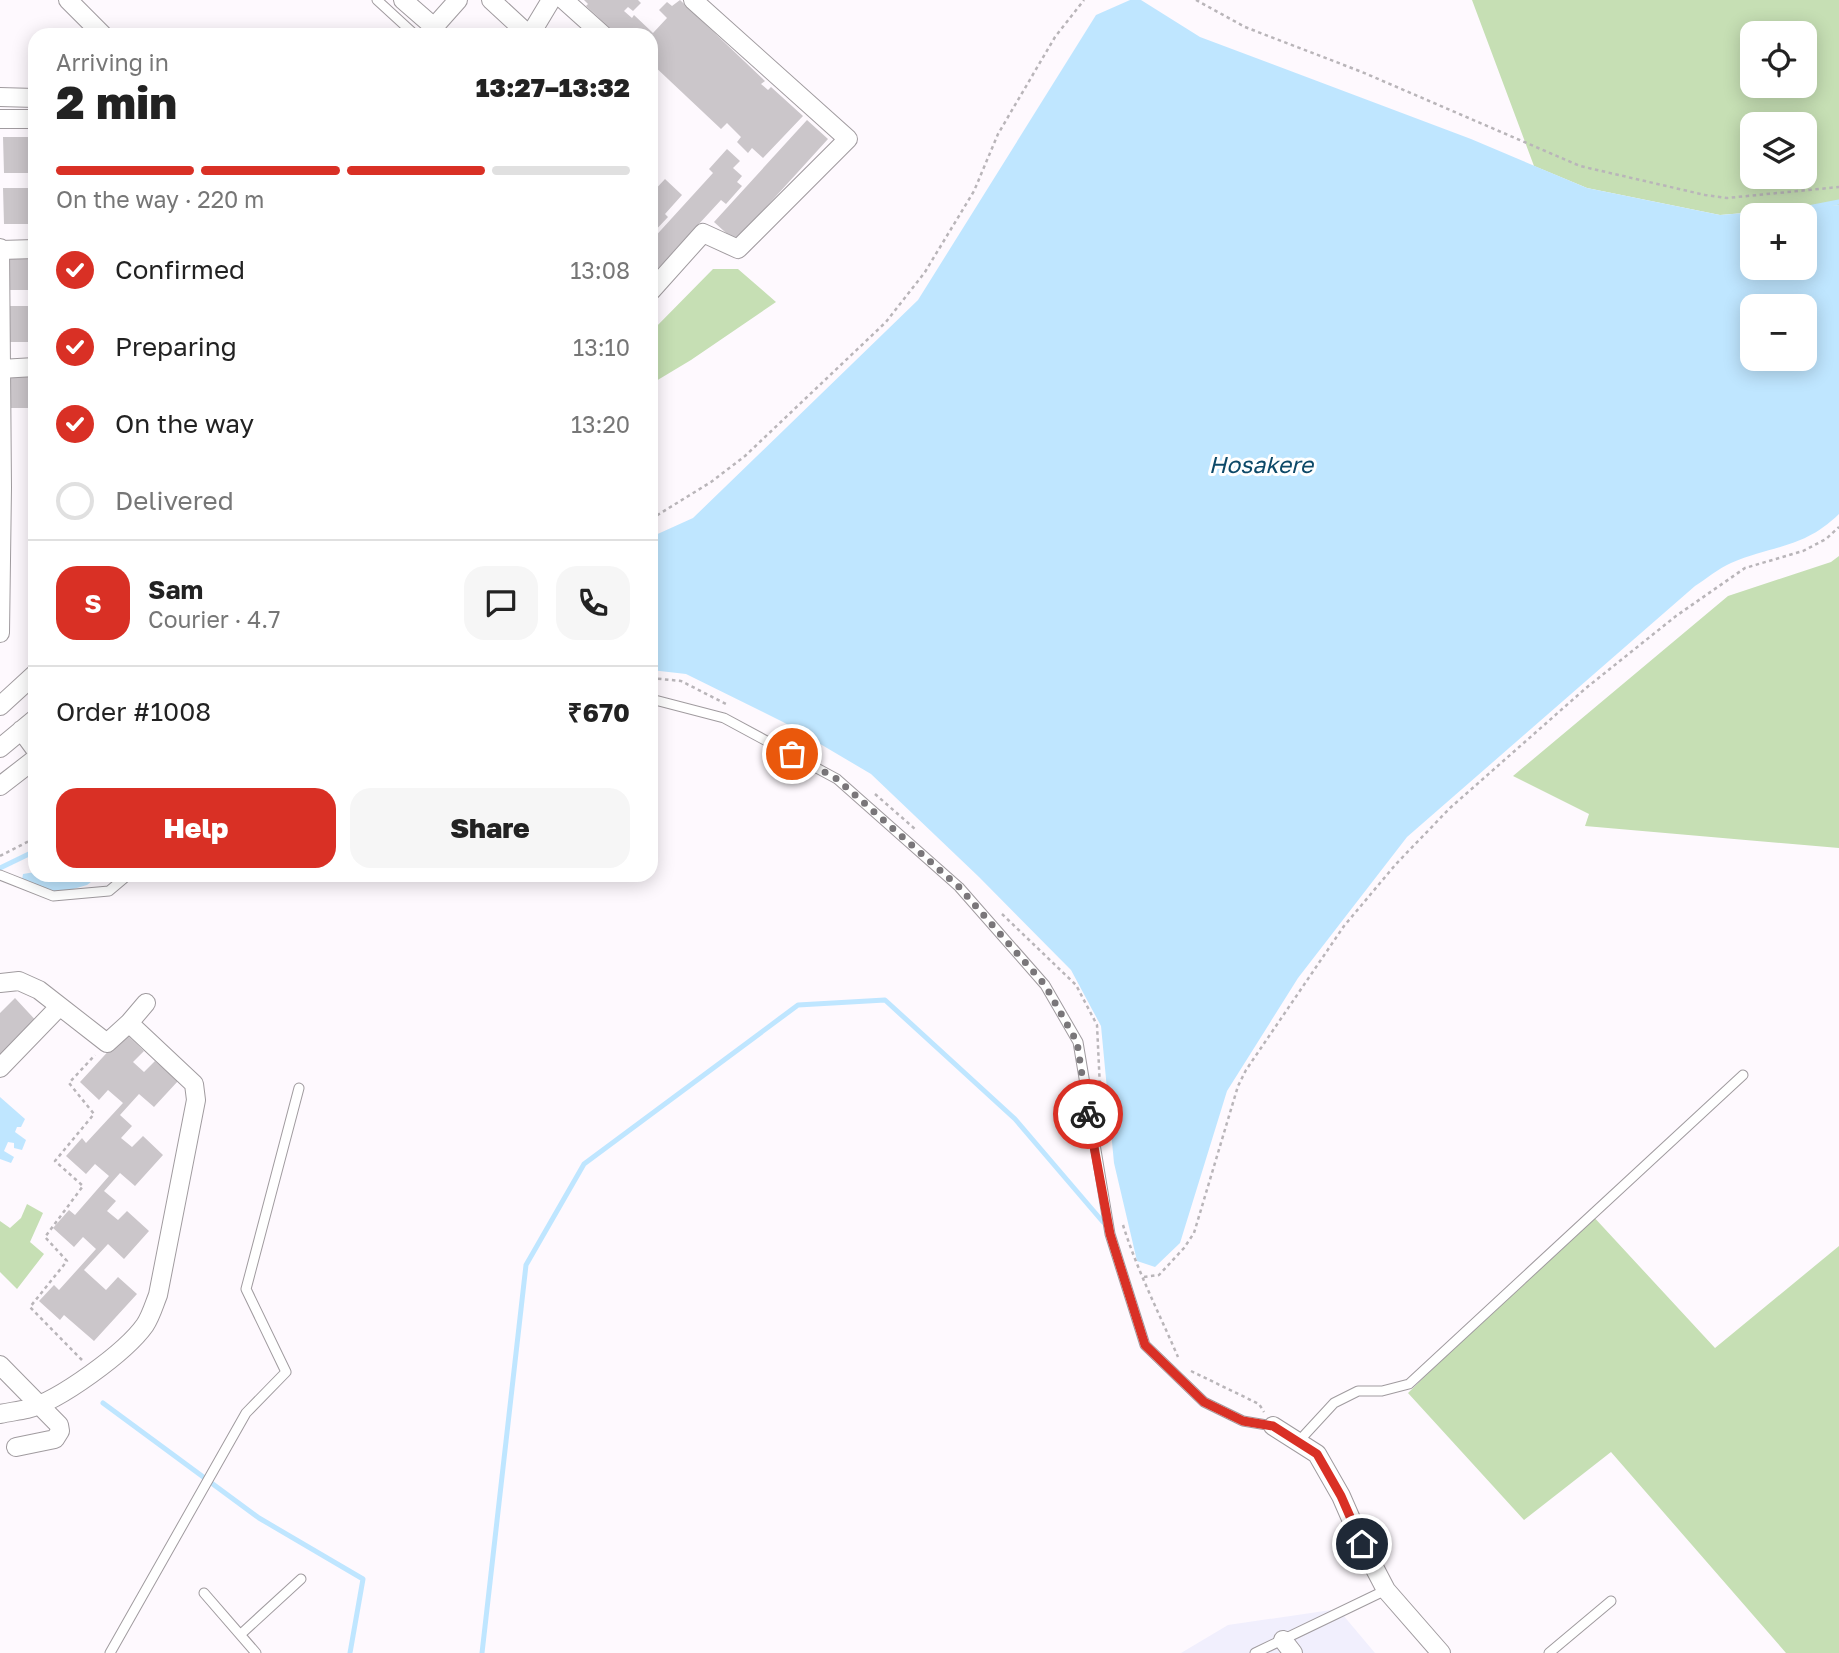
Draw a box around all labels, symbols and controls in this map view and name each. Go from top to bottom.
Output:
map controls [1740,21,1817,371]
button: locate [1740,21,1817,98]
text: Arriving in [56,48,169,76]
text: 13:27–13:32 [476,72,630,103]
text: 2 min [56,74,177,129]
button: layers [1740,112,1817,189]
text: On the way · 220 m [56,185,264,213]
button: + [1740,203,1817,280]
icon: check [56,251,94,289]
text: Confirmed [115,254,245,285]
text: 13:08 [570,256,630,284]
button: − [1740,294,1817,371]
icon: check [56,328,94,366]
text: Preparing [115,331,237,362]
text: 13:10 [573,333,630,361]
icon: check [56,405,94,443]
text: On the way [115,408,254,439]
text: 13:20 [571,410,630,438]
water label: Hosakere [1209,450,1315,478]
text: Delivered [115,485,234,516]
button: chat [464,566,538,640]
button: phone [556,566,630,640]
text: Sam [148,574,203,605]
text: S [84,588,102,619]
text: Courier · 4.7 [148,605,280,633]
text: Order #1008 [56,696,211,727]
text: ₹670 [568,697,630,728]
pin [762,724,822,784]
icon: bag [773,735,811,773]
button: Help [56,788,336,868]
button: Share [350,788,630,868]
courier [1053,1079,1123,1149]
icon: bike [1069,1095,1107,1133]
pin [1332,1514,1392,1574]
icon: home [1343,1525,1381,1563]

